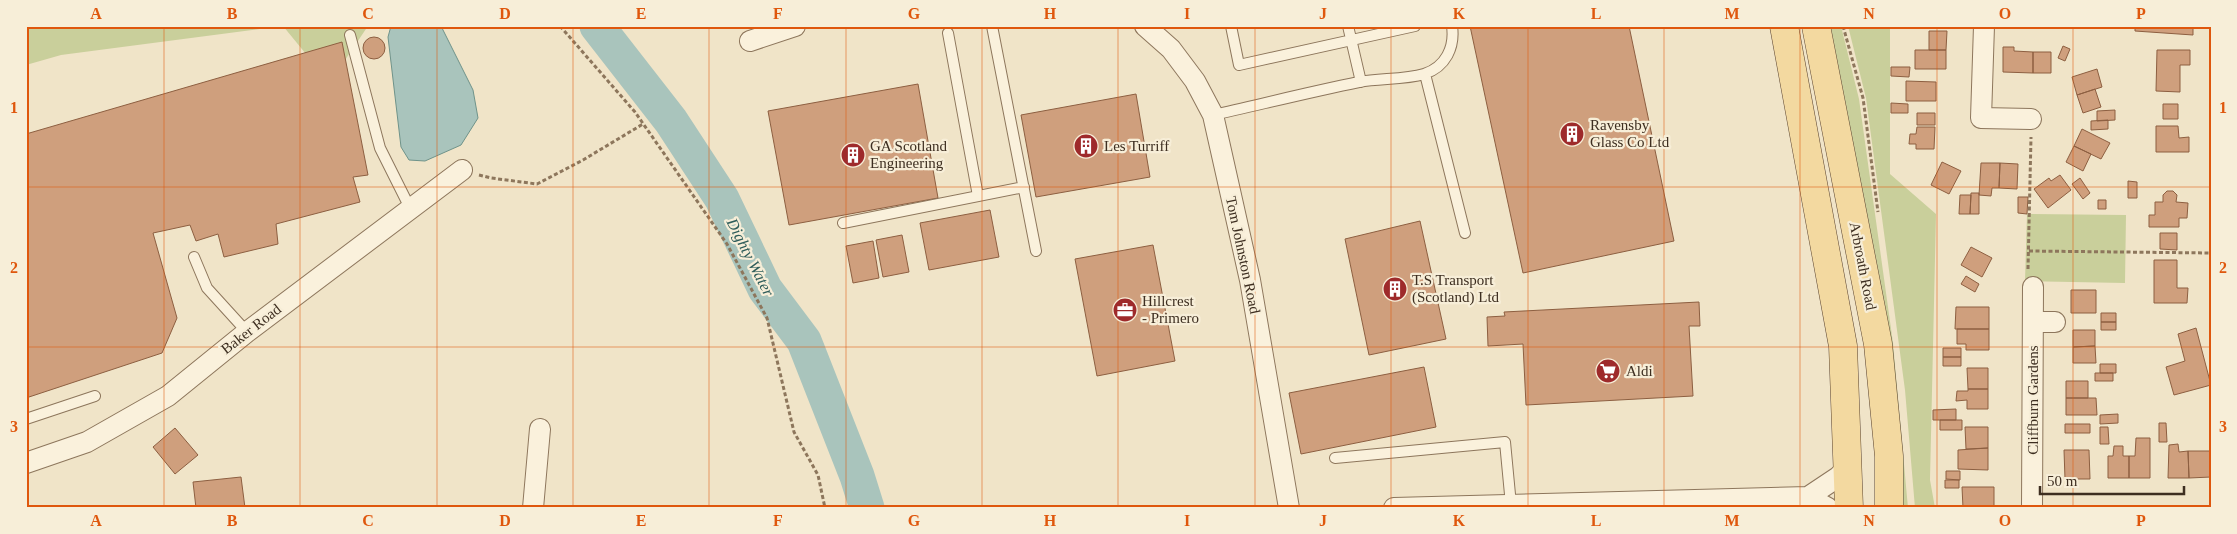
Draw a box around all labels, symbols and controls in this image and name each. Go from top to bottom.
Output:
text: A [90,5,102,22]
text: B [227,5,238,22]
text: C [362,5,374,22]
text: D [499,5,511,22]
text: E [636,5,646,22]
text: F [773,5,783,22]
text: G [908,5,921,22]
text: H [1044,5,1057,22]
text: I [1184,5,1190,22]
text: J [1319,5,1327,22]
text: K [1453,5,1466,22]
text: L [1591,5,1601,22]
text: M [1724,5,1740,22]
text: N [1863,5,1875,22]
text: O [1999,5,2011,22]
text: P [2136,5,2146,22]
text: 1 [10,99,18,116]
text: 1 [2219,99,2227,116]
place label: Ravensby Glass Co Ltd [1590,117,1670,150]
building icon: Ravensby Glass Co Ltd [1559,121,1585,147]
building icon: Les Turriff [1073,133,1099,159]
place label: GA Scotland Engineering [870,138,948,171]
place label: Les Turriff [1104,138,1169,154]
building icon: GA Scotland Engineering [840,142,866,168]
street label: Tom Johnston Road [1223,195,1263,316]
water label: Dighty Water [722,215,778,300]
street label: Arbroath Road [1847,221,1879,312]
text: 2 [10,259,18,276]
text: 2 [2219,259,2227,276]
place label: T.S Transport (Scotland) Ltd [1412,272,1500,306]
building icon: T.S Transport (Scotland) Ltd [1382,276,1408,302]
place label: Hillcrest - Primero [1142,293,1199,326]
office icon: Hillcrest - Primero [1112,297,1138,323]
street label: Baker Road [218,300,284,357]
street label: Cliffburn Gardens [2025,345,2041,455]
supermarket icon: Aldi [1595,358,1621,384]
place label: Aldi [1626,363,1653,379]
text: 3 [10,418,18,435]
text: 3 [2219,418,2227,435]
scale bar [2040,464,2183,496]
text: 50 m [2047,473,2078,489]
text: A [90,512,102,529]
text: B [227,512,238,529]
text: C [362,512,374,529]
text: D [499,512,511,529]
text: E [636,512,646,529]
text: F [773,512,783,529]
text: G [908,512,921,529]
text: H [1044,512,1057,529]
text: I [1184,512,1190,529]
text: J [1319,512,1327,529]
text: K [1453,512,1466,529]
text: L [1591,512,1601,529]
text: M [1724,512,1740,529]
text: N [1863,512,1875,529]
text: O [1999,512,2011,529]
text: P [2136,512,2146,529]

